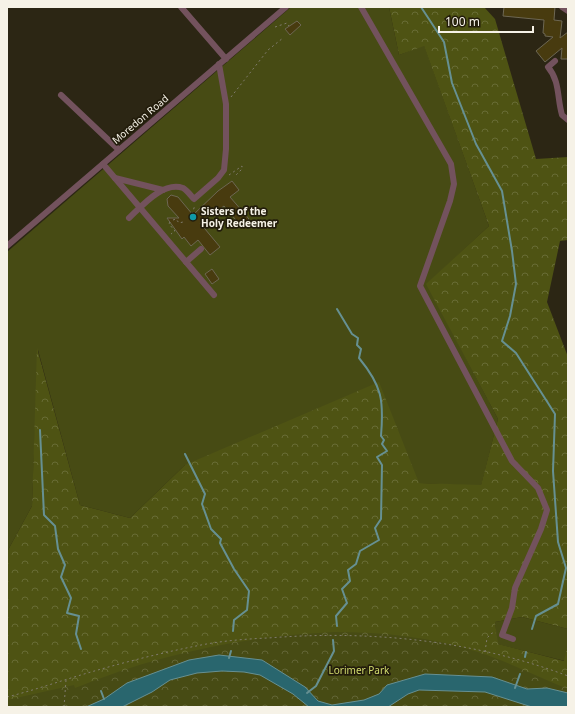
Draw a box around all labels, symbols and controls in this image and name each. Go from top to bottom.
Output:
scale bar [439,8,533,34]
text: 100 m [445,13,480,30]
street label: Moredon Road [109,91,171,147]
place label: Sisters of the Holy Redeemer [201,204,278,230]
marker: Sisters of the Holy Redeemer [188,212,198,222]
park label: Lorimer Park [329,663,390,677]

